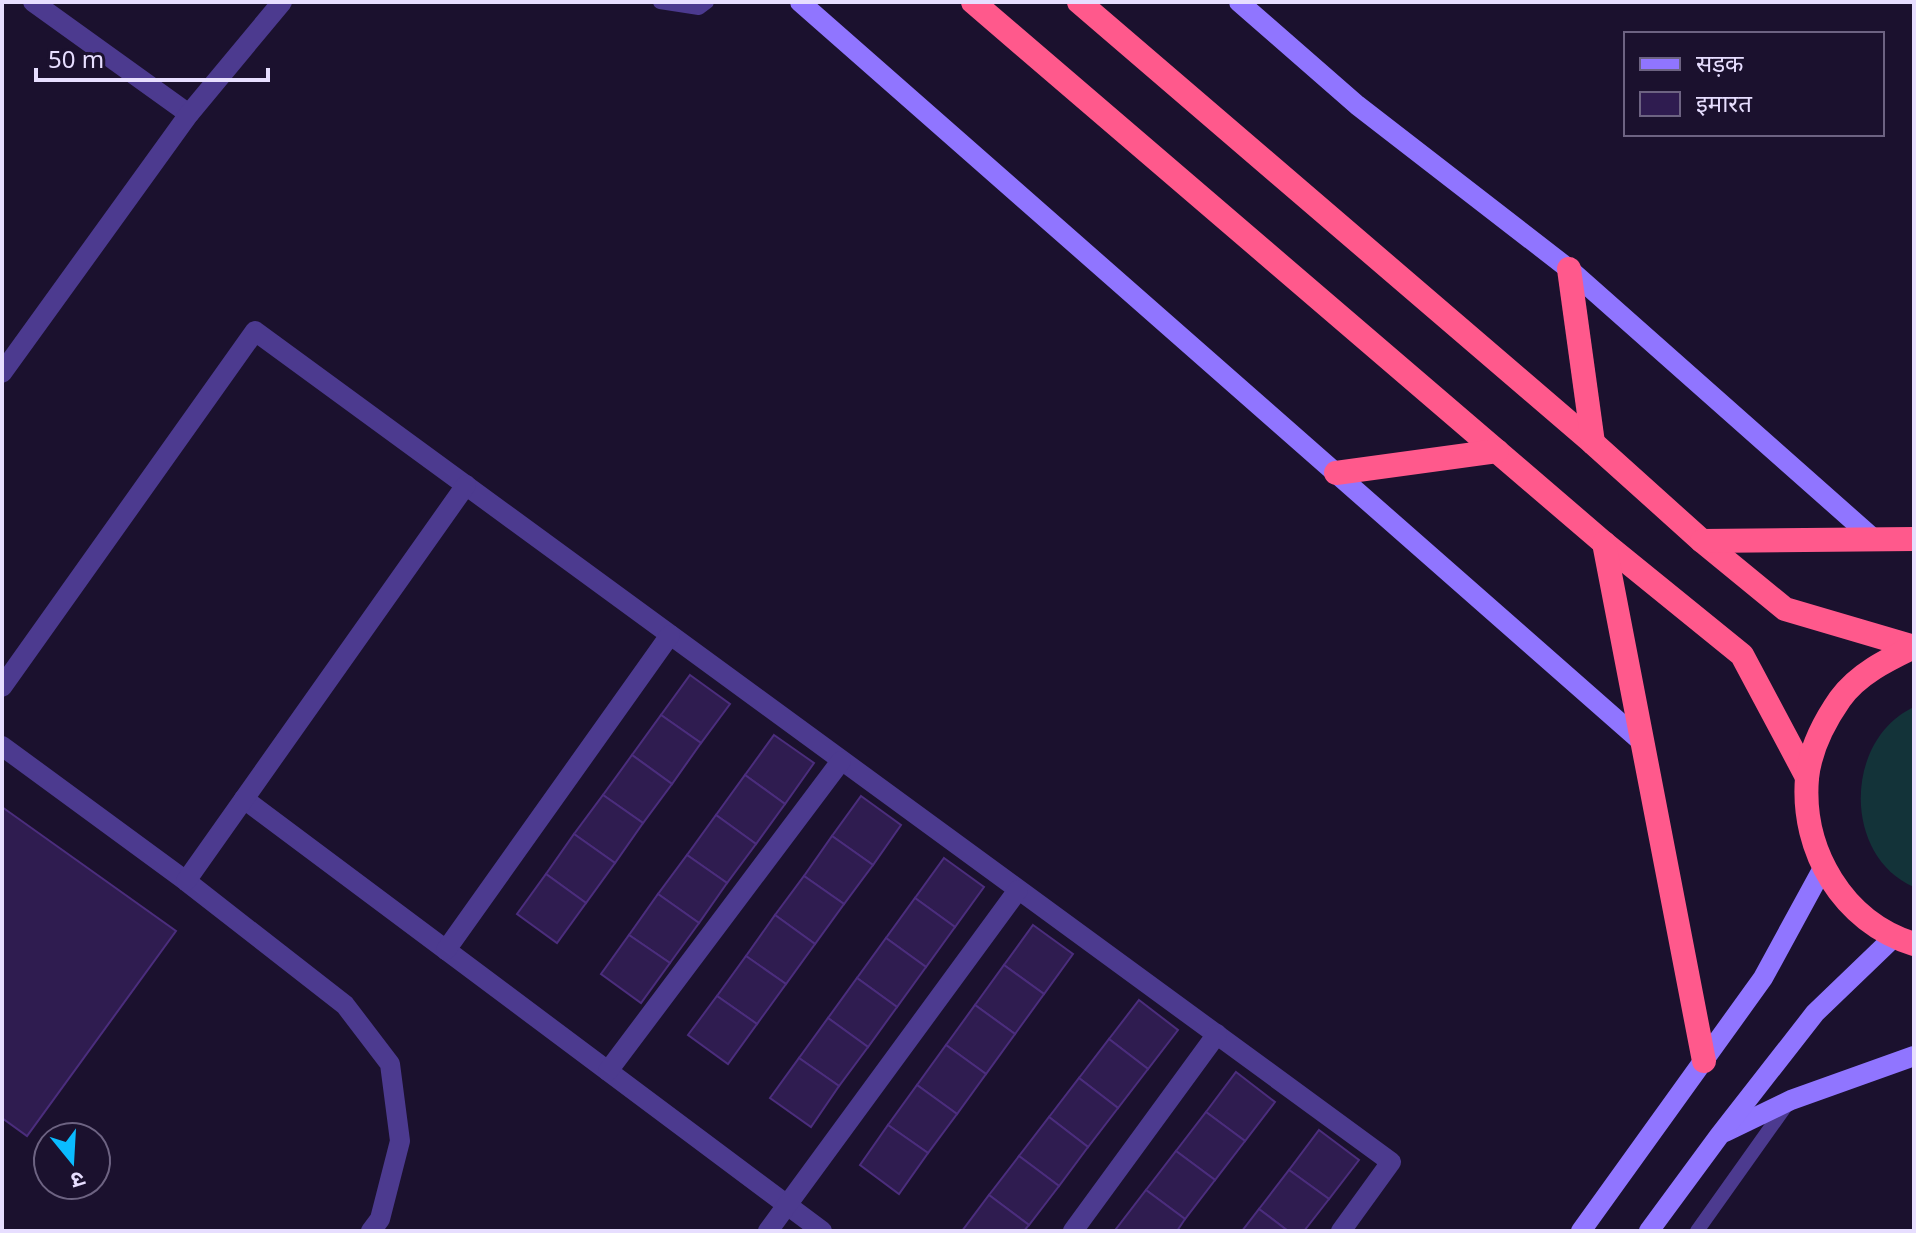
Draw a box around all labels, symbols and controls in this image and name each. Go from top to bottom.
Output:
scale bar [36,32,268,82]
legend [1624,32,1884,136]
text: 50 m [48,42,104,75]
text: सड़क [1696,46,1744,79]
text: इमारत [1696,86,1753,119]
north arrow [32,1121,112,1201]
text: उ [67,1165,89,1198]

